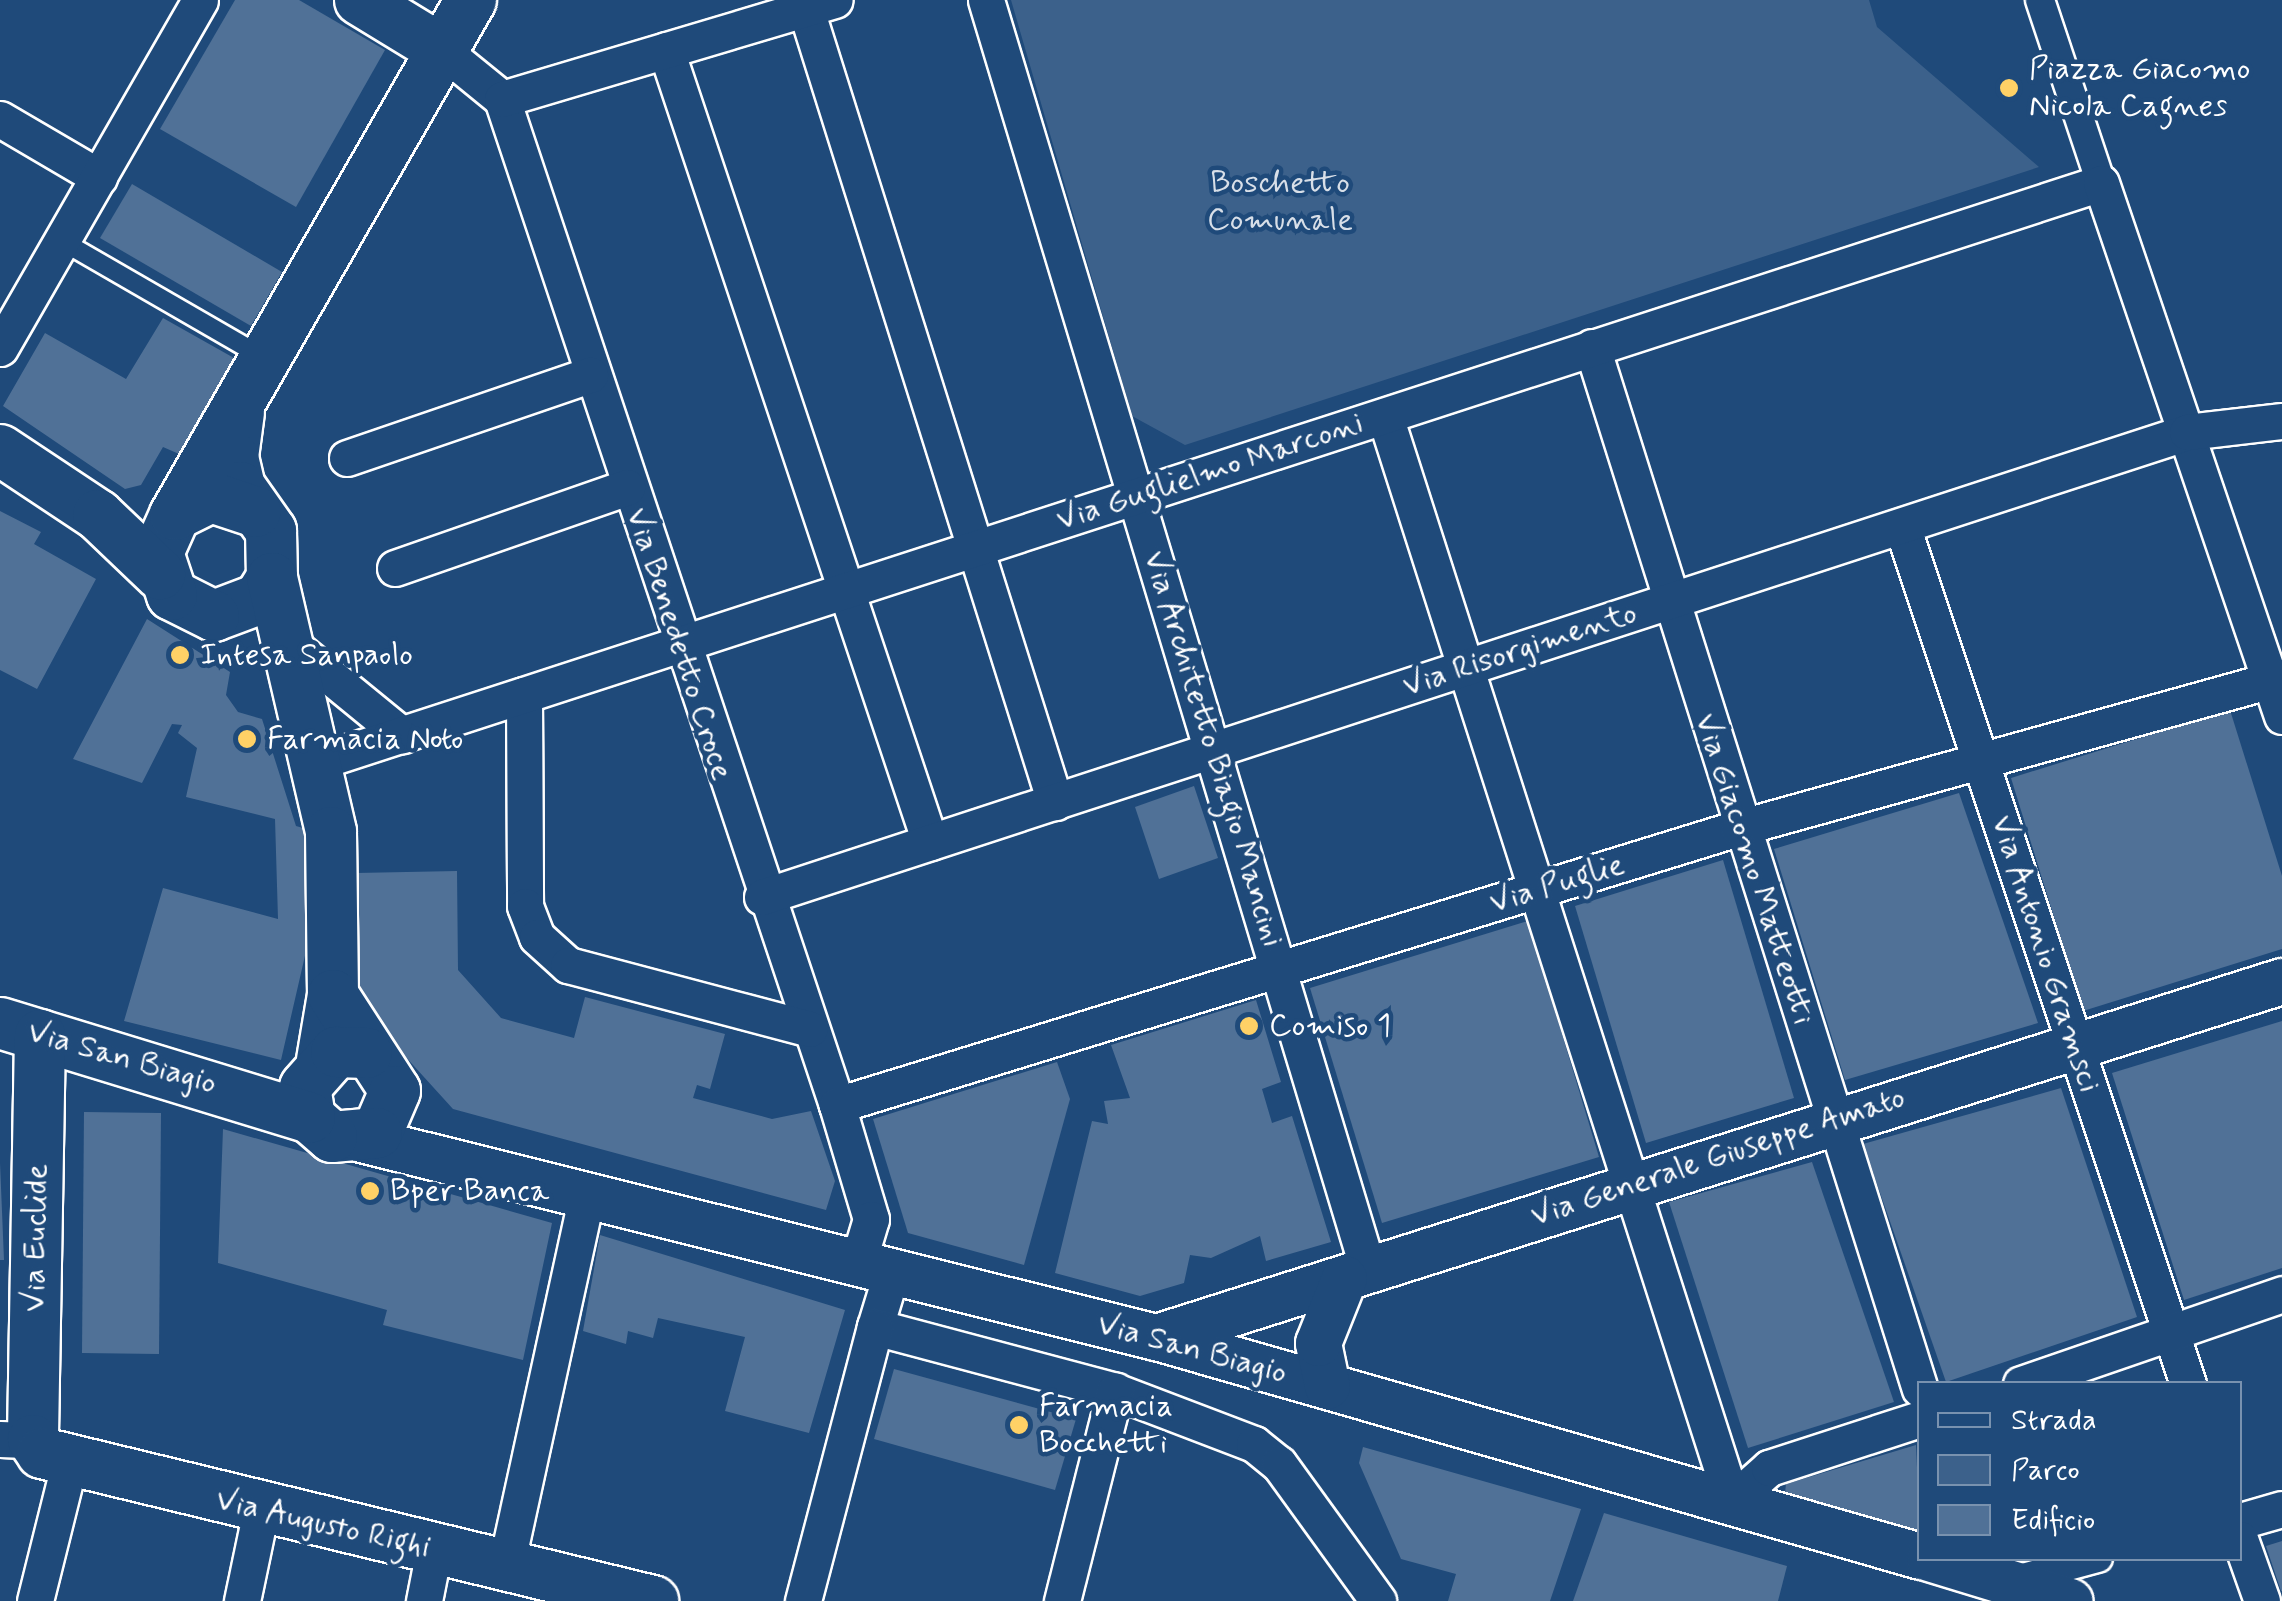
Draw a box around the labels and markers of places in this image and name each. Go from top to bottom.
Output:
place label: Piazza Giacomo Nicola Cagnes [2029,51,2250,126]
marker: Piazza Giacomo Nicola Cagnes [1998,77,2020,99]
place label: Intesa Sanpaolo [200,636,413,674]
marker: Intesa Sanpaolo [169,644,191,666]
place label: Farmacia Noto [267,720,465,758]
marker: Farmacia Noto [236,728,258,750]
place label: Comiso 1 [1269,1007,1391,1045]
marker: Comiso 1 [1238,1015,1260,1037]
place label: Bper Banca [390,1172,547,1210]
marker: Bper Banca [359,1180,381,1202]
place label: Farmacia Bocchetti [1039,1388,1173,1463]
marker: Farmacia Bocchetti [1008,1414,1030,1436]

